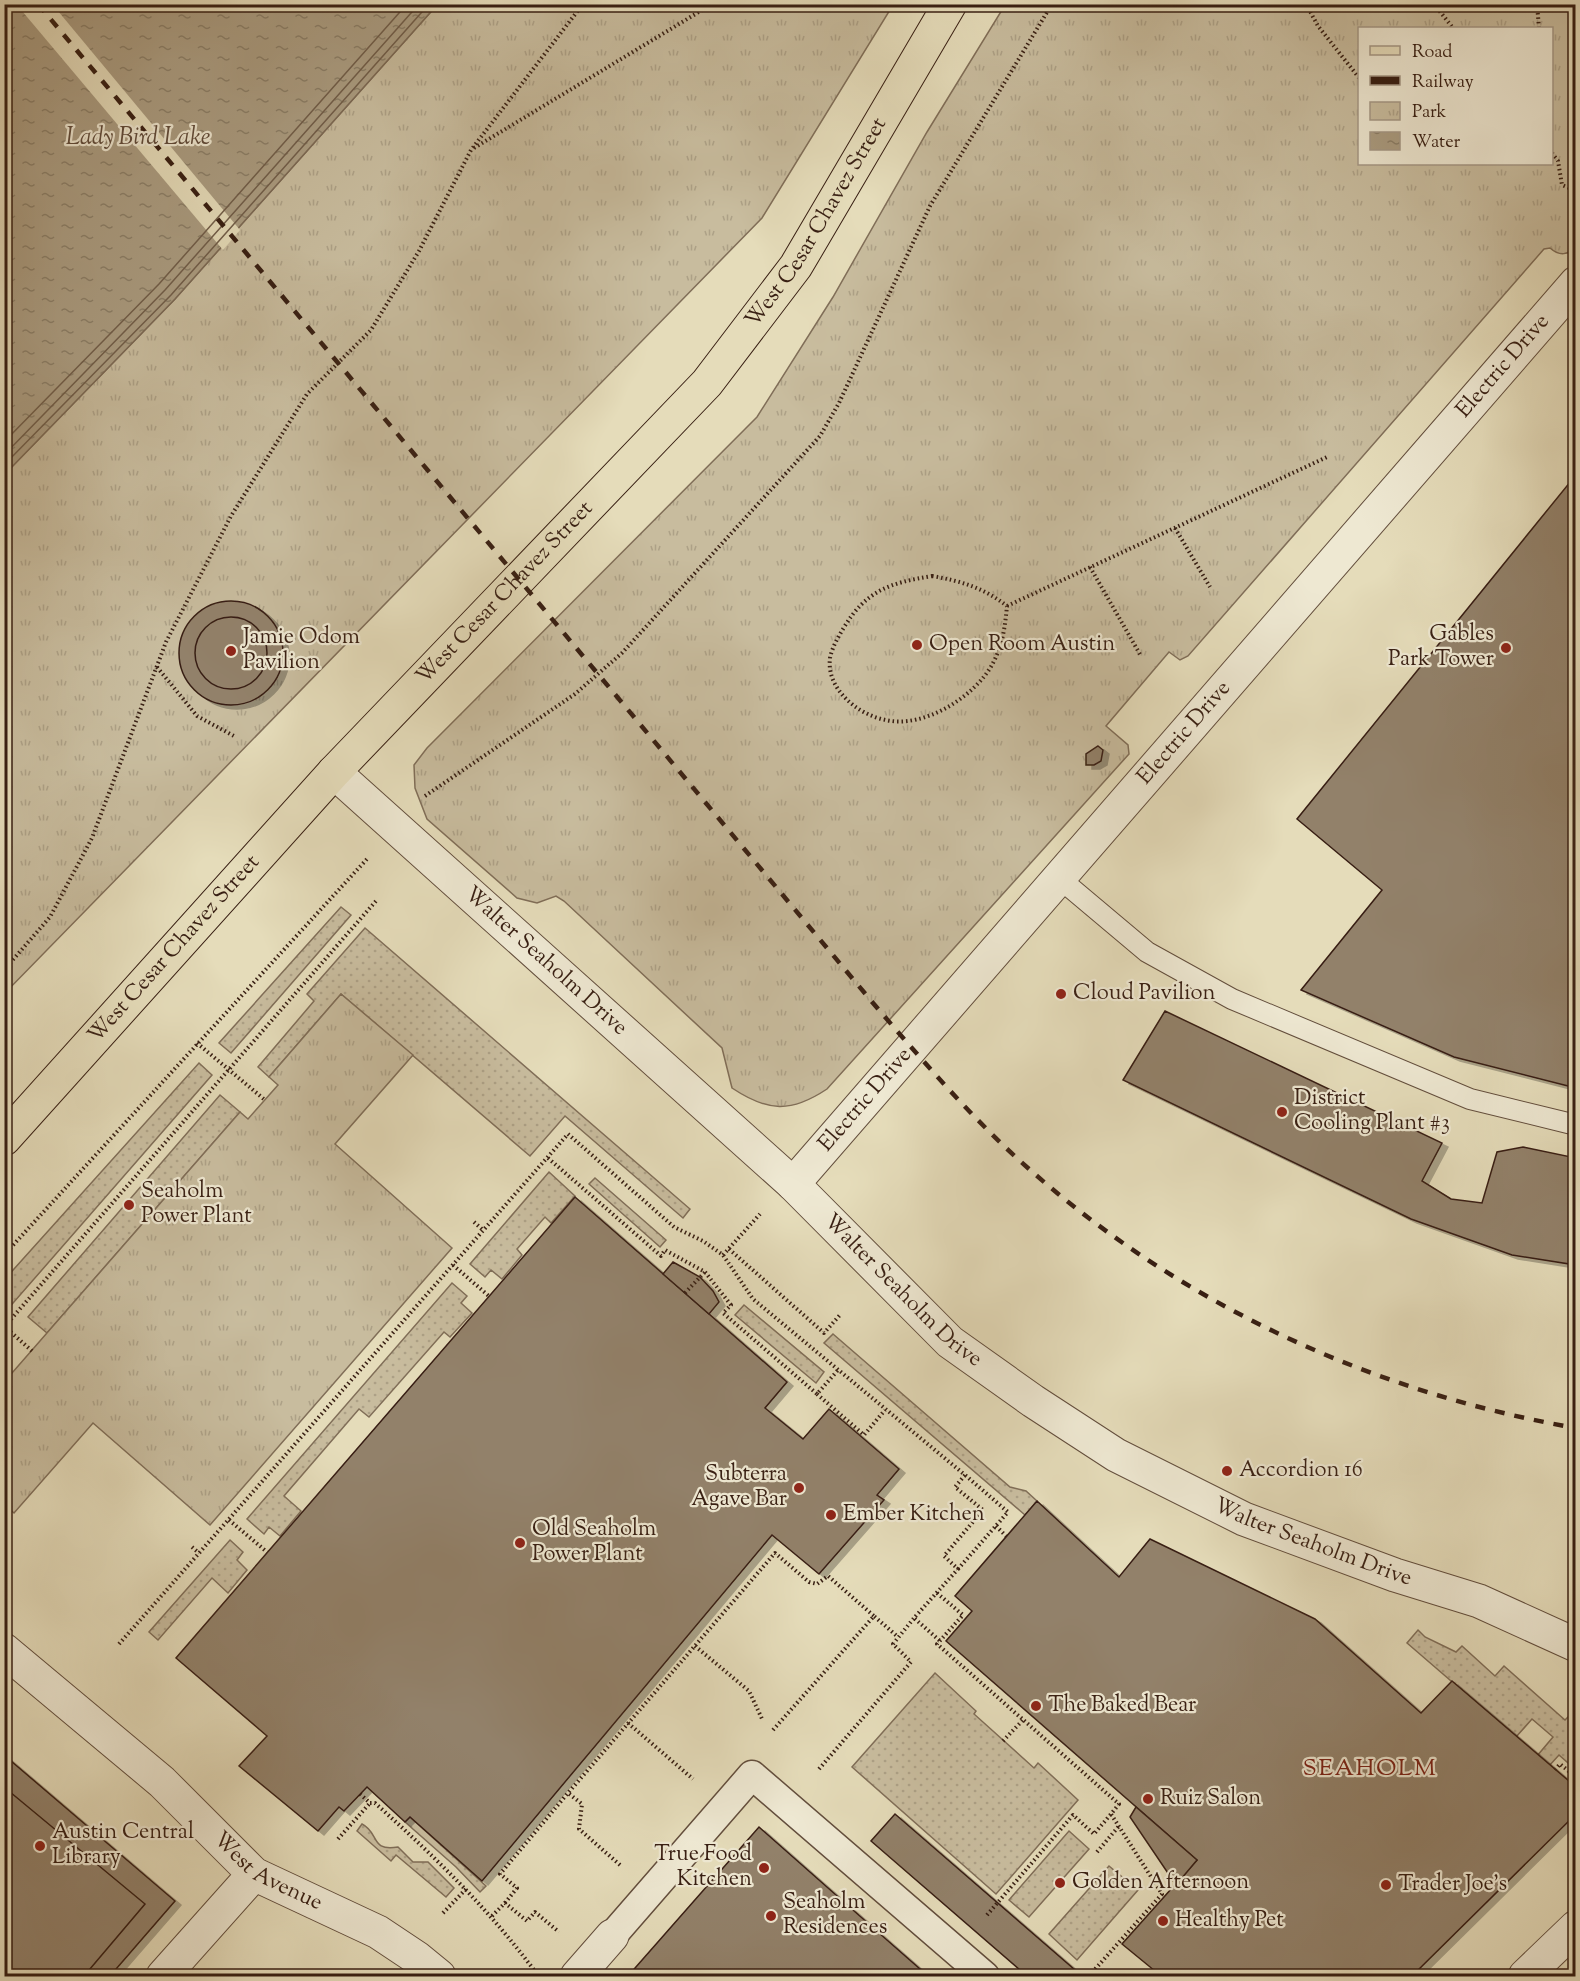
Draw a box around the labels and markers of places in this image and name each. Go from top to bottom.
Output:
place label: Gables Park Tower [1388,619,1494,676]
place label: Jamie Odom Pavilion [242,622,360,679]
place label: Open Room Austin [929,629,1115,661]
marker: Open Room Austin [910,638,924,652]
marker: Gables Park Tower [1499,641,1513,655]
marker: Jamie Odom Pavilion [224,644,238,658]
place label: Cloud Pavilion [1073,978,1216,1010]
marker: Cloud Pavilion [1054,987,1068,1001]
place label: District Cooling Plant #3 [1294,1083,1450,1140]
marker: District Cooling Plant #3 [1275,1105,1289,1119]
place label: Seaholm Power Plant [141,1176,252,1233]
marker: Seaholm Power Plant [122,1198,136,1212]
place label: Accordion 16 [1239,1455,1363,1487]
place label: Subterra Agave Bar [691,1459,787,1516]
marker: Accordion 16 [1220,1464,1234,1478]
marker: Subterra Agave Bar [792,1481,806,1495]
place label: Ember Kitchen [843,1499,985,1531]
marker: Ember Kitchen [824,1508,838,1522]
place label: Old Seaholm Power Plant [532,1514,656,1571]
marker: Old Seaholm Power Plant [513,1536,527,1550]
place label: The Baked Bear [1048,1690,1196,1722]
marker: The Baked Bear [1029,1699,1043,1713]
place label: Ruiz Salon [1160,1783,1261,1815]
marker: Ruiz Salon [1141,1792,1155,1806]
place label: Austin Central Library [52,1817,194,1874]
marker: Austin Central Library [33,1839,47,1853]
place label: True Food Kitchen [654,1839,752,1896]
marker: True Food Kitchen [757,1861,771,1875]
place label: Golden Afternoon [1072,1867,1249,1899]
place label: Trader Joe's [1398,1869,1507,1901]
marker: Golden Afternoon [1053,1876,1067,1890]
marker: Trader Joe's [1379,1878,1393,1892]
place label: Seaholm Residences [783,1887,887,1944]
place label: Healthy Pet [1175,1905,1284,1937]
marker: Seaholm Residences [764,1909,778,1923]
marker: Healthy Pet [1156,1914,1170,1928]

